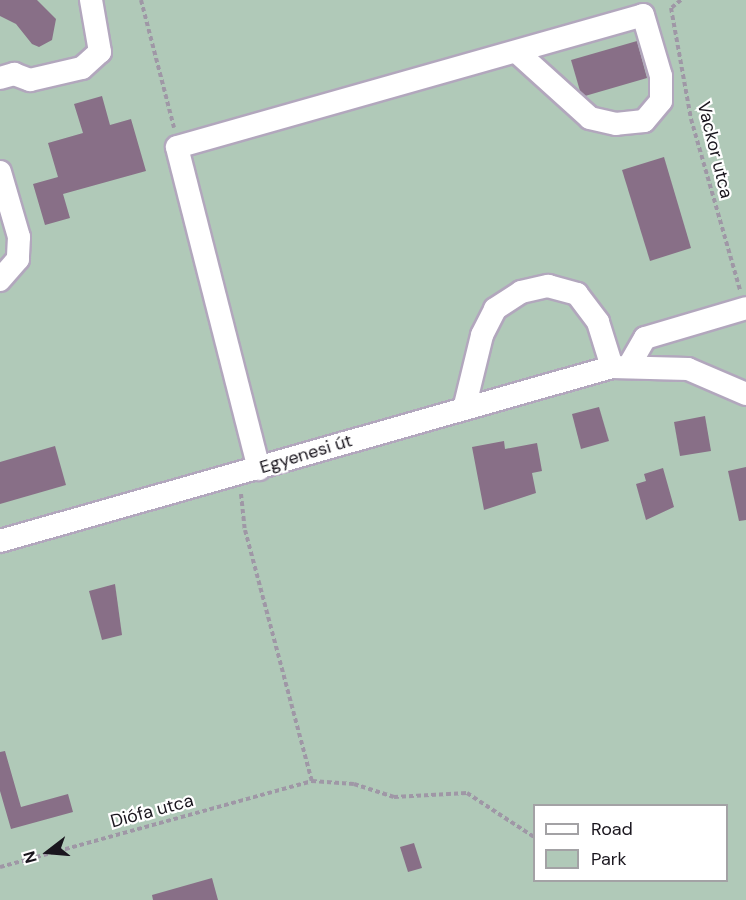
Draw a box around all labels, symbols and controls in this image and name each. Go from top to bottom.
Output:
street label: Vackor utca [693,99,737,201]
street label: Egyenesi út [257,430,355,478]
street label: Diófa utca [108,790,196,832]
legend [533,804,728,882]
text: Road [591,817,633,841]
north arrow [18,822,78,882]
text: Park [591,847,627,871]
text: N [19,849,42,866]

